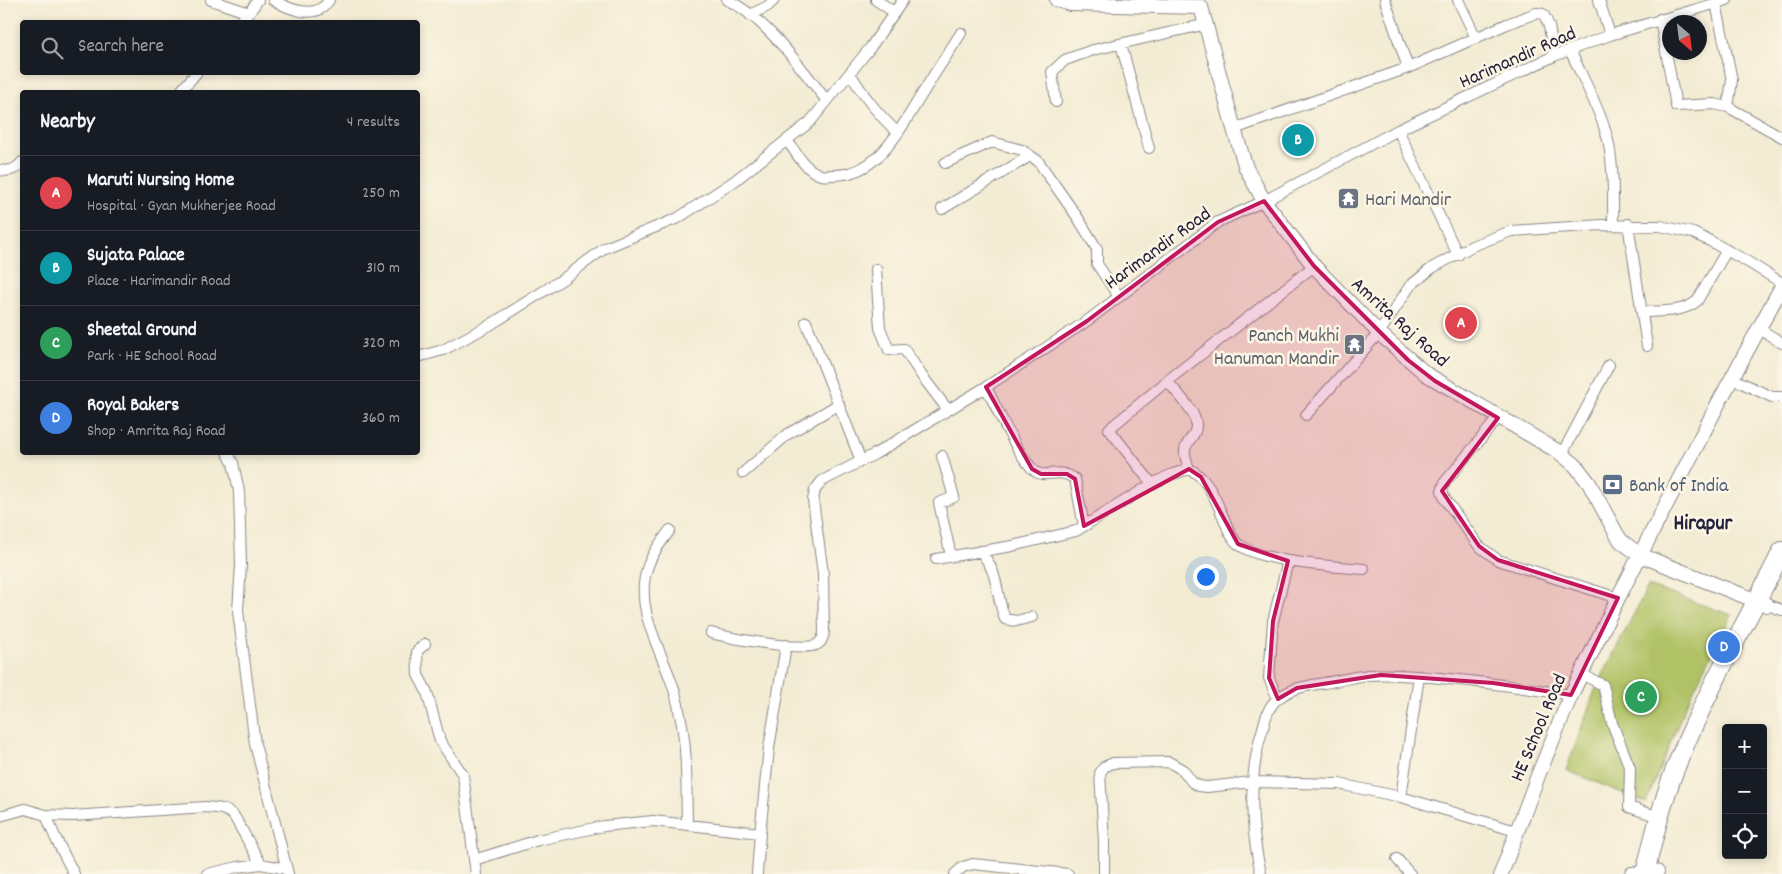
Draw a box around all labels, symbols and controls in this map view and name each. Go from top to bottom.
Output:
north arrow [1662,15,1707,60]
search box [20,20,420,75]
street label: Harimandir Road [1455,20,1581,97]
icon: search [38,34,66,62]
text: Search here [78,34,164,61]
text: Nearby [40,108,95,138]
text: 4 results [347,111,400,134]
pin: B [1282,121,1314,159]
text: Maruti Nursing Home [87,168,234,195]
text: A [52,182,60,205]
text: 250 m [362,182,400,205]
temple icon: Hari Mandir [1337,186,1361,210]
place label: Hari Mandir [1365,187,1452,215]
text: Hospital · Gyan Mukherjee Road [87,195,276,218]
street label: Harimandir Road [1100,201,1218,298]
text: Sujata Palace [87,243,185,270]
text: B [52,257,60,280]
text: 310 m [366,257,400,280]
text: Place · Harimandir Road [87,270,230,293]
street label: Amrita Raj Road [1344,272,1454,375]
pin: A [1445,304,1477,342]
text: Sheetal Ground [87,318,197,345]
place label: Panch Mukhi Hanuman Mandir [1214,323,1340,374]
text: C [52,332,60,355]
text: 320 m [363,332,400,355]
temple icon: Panch Mukhi Hanuman Mandir [1343,333,1367,357]
text: Park · HE School Road [87,345,217,368]
text: Royal Bakers [87,393,179,420]
text: D [52,407,60,430]
text: 360 m [362,407,400,430]
text: Shop · Amrita Raj Road [87,420,226,443]
bank icon: Bank of India [1601,472,1625,496]
place label: Bank of India [1629,473,1729,501]
district label: Hirapur [1674,510,1734,540]
your location [1193,564,1219,590]
pin: D [1708,628,1740,666]
street label: HE School Road [1505,670,1575,786]
pin: C [1625,678,1657,716]
map controls [1722,724,1767,859]
button: + [1722,724,1767,769]
button: − [1722,769,1767,814]
button: locate [1722,814,1767,859]

